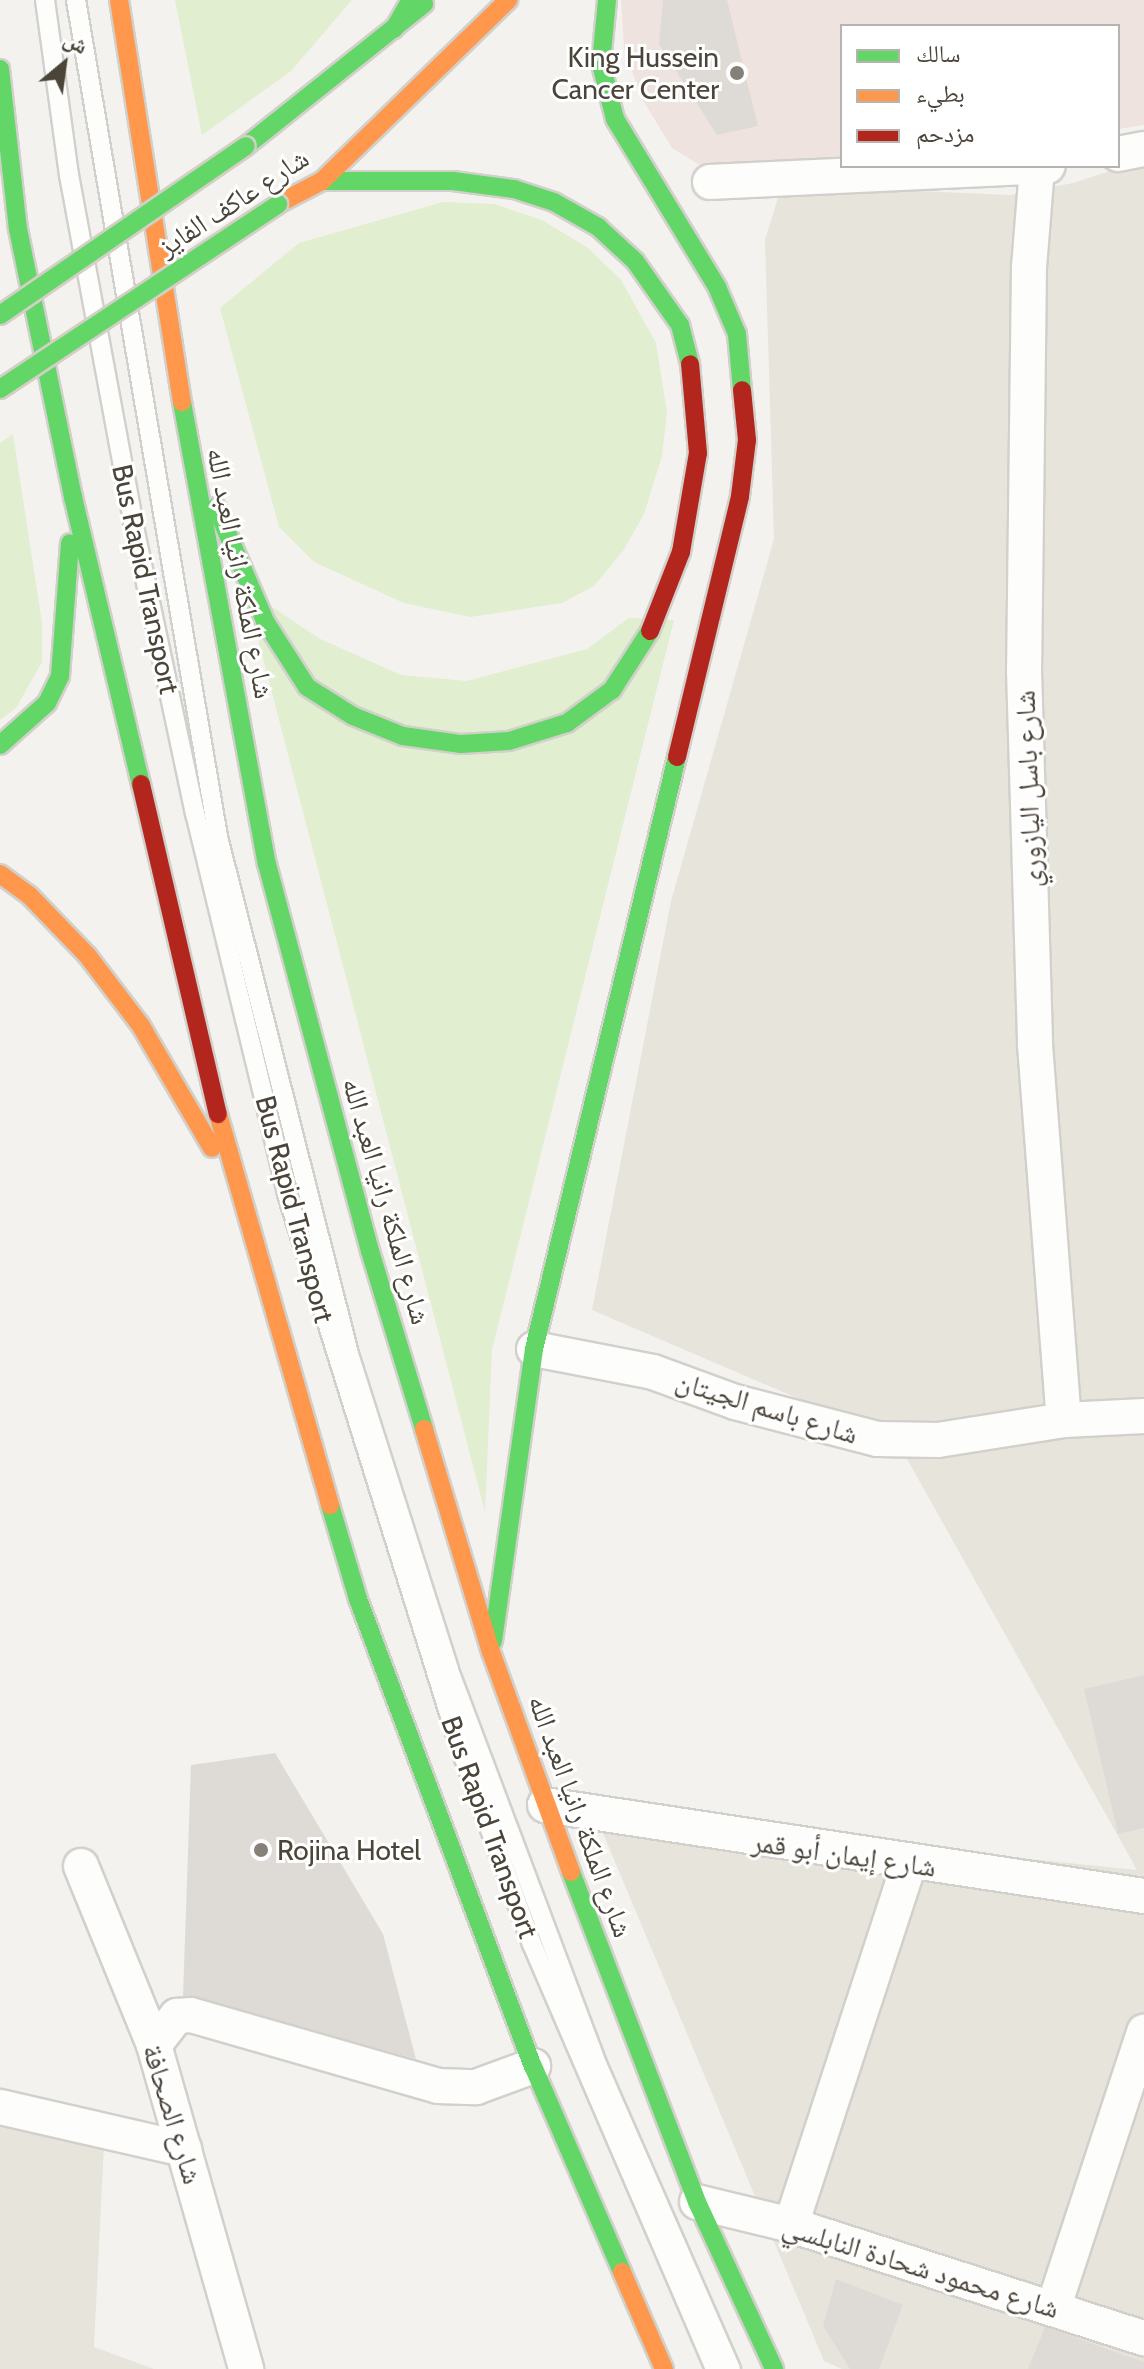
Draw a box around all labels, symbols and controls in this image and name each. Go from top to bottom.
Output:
north arrow [24,24,104,104]
legend [840,24,1120,168]
text: ش [59,25,93,60]
text: سالك [916,39,961,68]
place label: King Hussein Cancer Center [552,40,719,106]
marker: King Hussein Cancer Center [726,62,748,84]
text: بطيء [916,79,965,108]
text: مزدحم [916,119,975,148]
street label: شارع عاكف الفايز [151,141,315,263]
street label: شارع الملكة رانيا العبد الله [200,445,282,701]
street label: Bus Rapid Transport [105,461,187,697]
street label: شارع باسل اليازوري [1008,690,1048,888]
street label: شارع الملكة رانيا العبد الله [336,1074,438,1328]
street label: Bus Rapid Transport [249,1092,341,1326]
street label: شارع باسم الجيتان [672,1363,862,1451]
street label: شارع الملكة رانيا العبد الله [522,1690,640,1942]
street label: Bus Rapid Transport [434,1711,546,1943]
street label: شارع إيمان أبو قمر [750,1824,938,1884]
place label: Rojina Hotel [277,1833,421,1867]
marker: Rojina Hotel [252,1841,270,1859]
street label: شارع الصحافة [136,2040,210,2188]
street label: شارع محمود شحادة النابلسي [779,2209,1063,2325]

